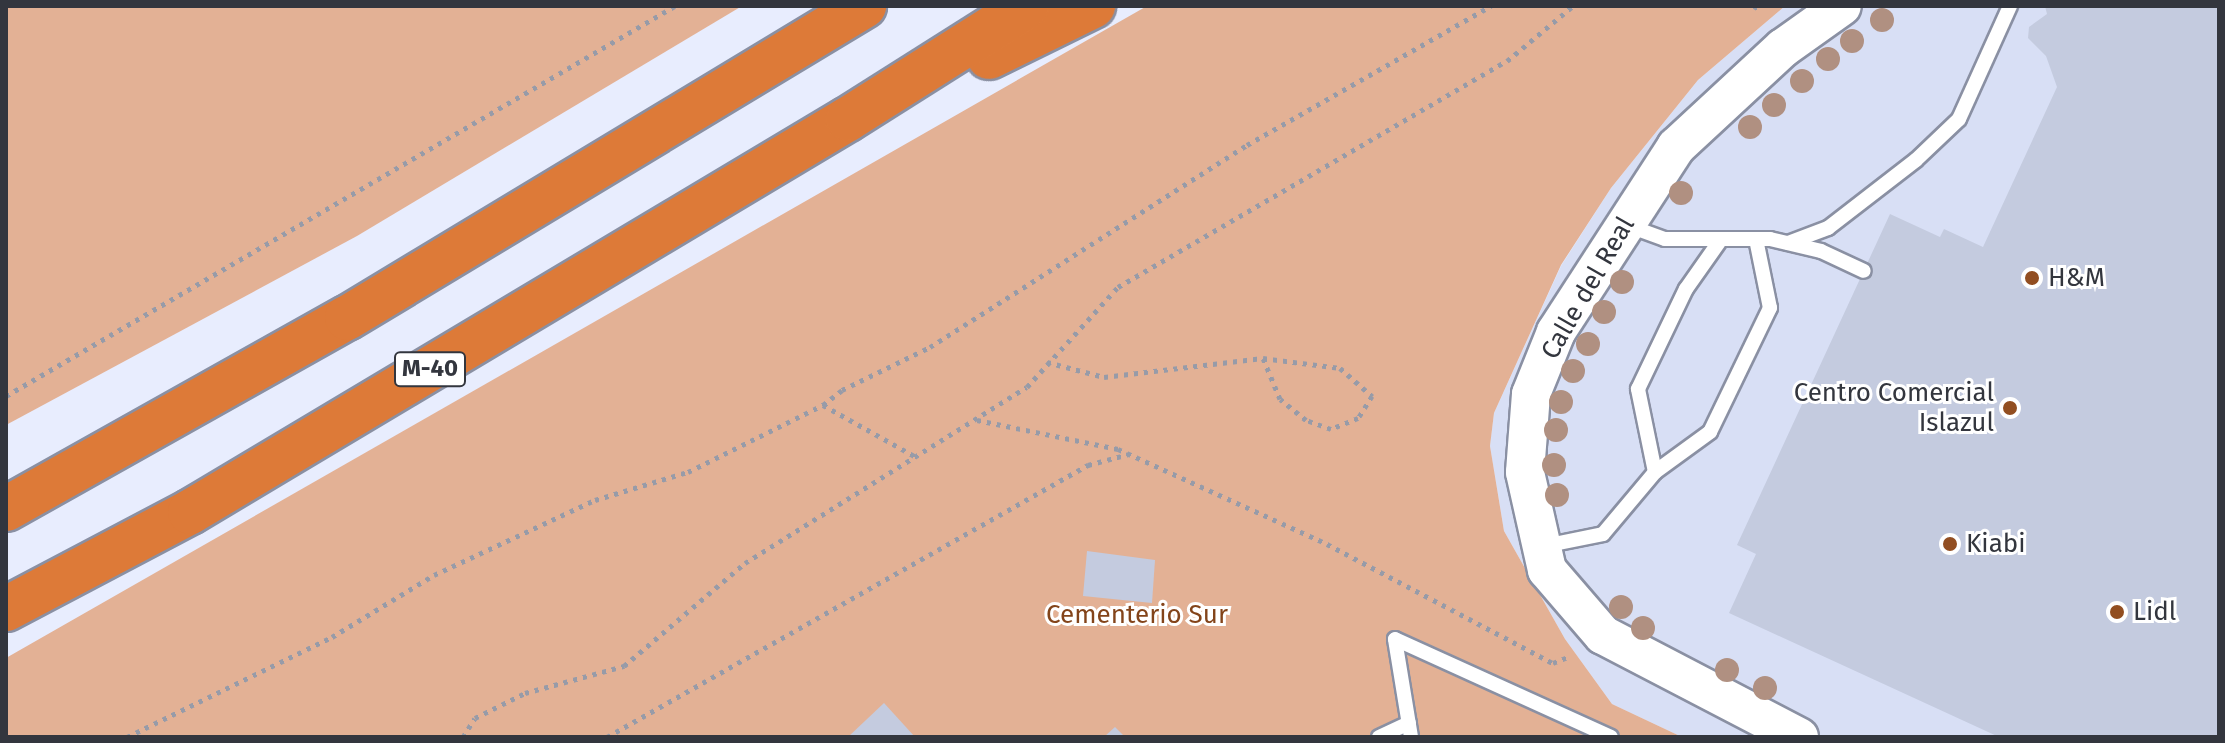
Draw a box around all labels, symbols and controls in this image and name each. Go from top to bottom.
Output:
street label: Calle del Real [1535,211,1641,365]
place label: H&M [2048,262,2105,294]
marker: H&M [2023,269,2041,287]
road number: M-40 [394,349,466,389]
place label: Centro Comercial Islazul [1794,377,1994,438]
marker: Centro Comercial Islazul [2001,399,2019,417]
place label: Kiabi [1966,528,2026,560]
marker: Kiabi [1941,535,1959,553]
place label: Lidl [2133,596,2176,628]
park label: Cementerio Sur [1046,599,1228,631]
marker: Lidl [2108,603,2126,621]

